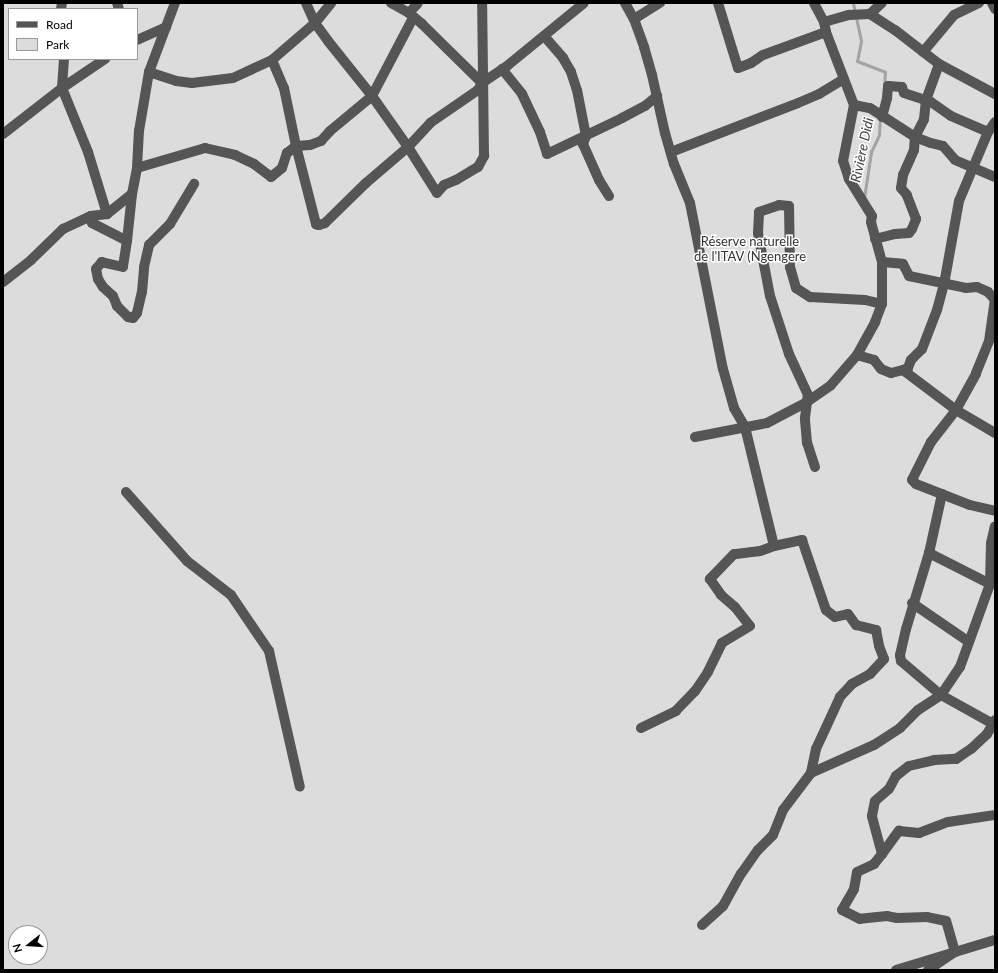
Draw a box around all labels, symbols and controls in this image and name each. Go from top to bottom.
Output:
legend [8,8,138,60]
text: Road [46,17,73,32]
text: Park [46,37,69,52]
water label: Rivière Didi [847,116,877,184]
park label: Réserve naturelle de l'ITAV (Ngengere [694,234,806,265]
north arrow [8,925,48,965]
text: N [10,942,24,954]

